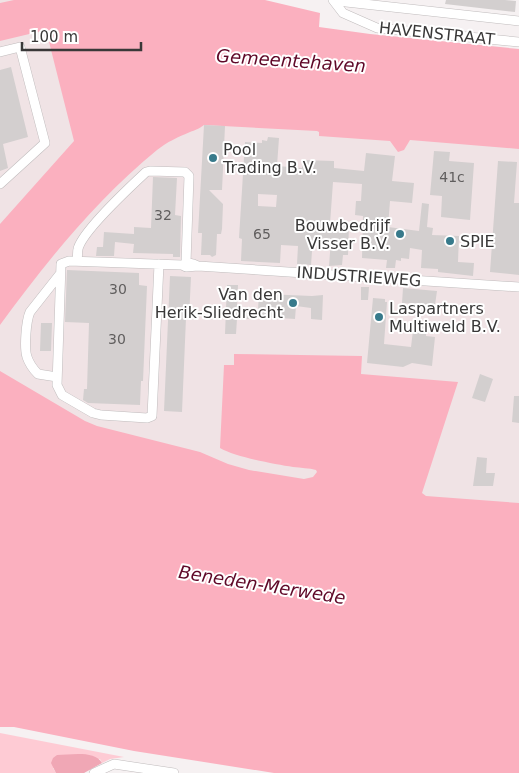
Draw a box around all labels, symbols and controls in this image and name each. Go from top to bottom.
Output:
street label: HAVENSTRAAT [378,18,496,49]
scale bar [22,20,141,52]
text: 100 m [30,28,78,46]
water label: Gemeentehaven [216,45,366,76]
place label: Pool Trading B.V. [222,140,317,177]
marker: Pool Trading B.V. [207,152,219,164]
house number: 41c [439,169,465,185]
house number: 32 [154,207,172,223]
place label: Bouwbedrijf Visser B.V. [295,216,390,253]
house number: 65 [253,226,271,242]
marker: Bouwbedrijf Visser B.V. [394,228,406,240]
place label: SPIE [460,232,495,251]
marker: SPIE [444,235,456,247]
street label: INDUSTRIEWEG [296,263,422,290]
house number: 30 [109,281,127,297]
place label: Van den Herik-Sliedrecht [155,285,283,322]
marker: Van den Herik-Sliedrecht [287,297,299,309]
place label: Laspartners Multiweld B.V. [389,299,501,336]
marker: Laspartners Multiweld B.V. [373,311,385,323]
house number: 30 [108,331,126,347]
water label: Beneden-Merwede [177,561,347,608]

